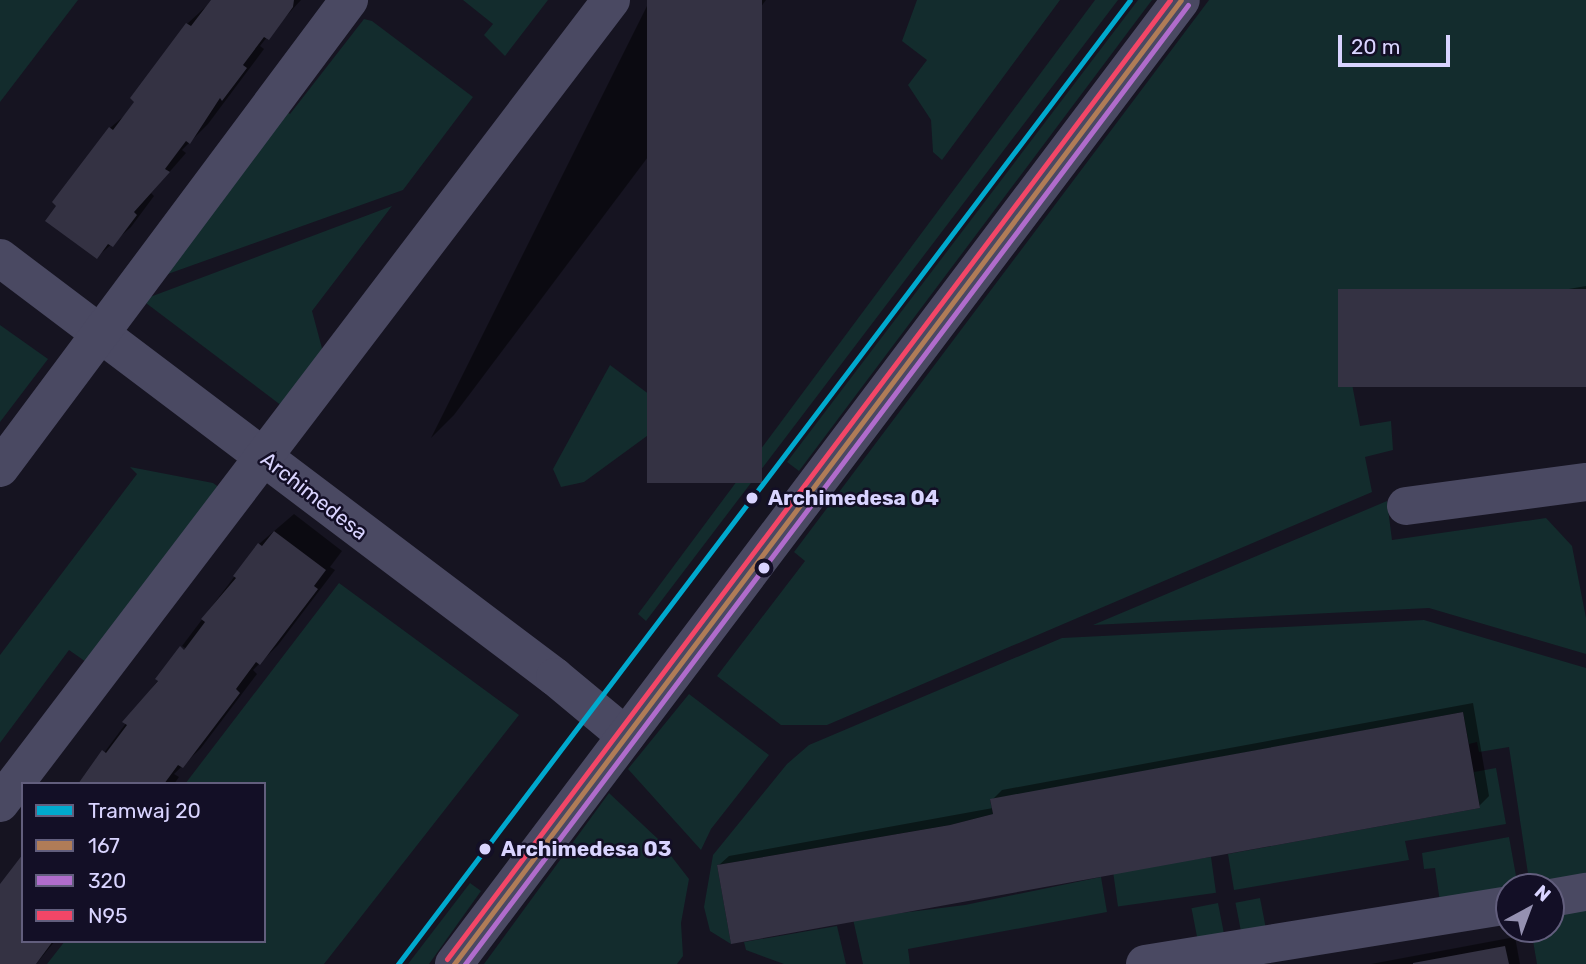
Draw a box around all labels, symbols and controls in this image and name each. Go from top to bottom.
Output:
scale bar [1341,21,1453,65]
text: 20 m [1351,34,1400,59]
street label: Archimedesa [256,447,372,545]
place label: Archimedesa 04 [768,485,939,511]
marker: Archimedesa 04 [742,488,762,508]
unlabelled marker [757,561,771,575]
legend [21,782,266,943]
text: Tramwaj 20 [88,798,201,823]
text: 167 [88,833,120,858]
place label: Archimedesa 03 [501,836,672,862]
marker: Archimedesa 03 [475,839,495,859]
text: 320 [88,868,126,893]
north arrow [1495,873,1565,943]
text: N [1530,880,1555,906]
text: N95 [88,903,128,928]

